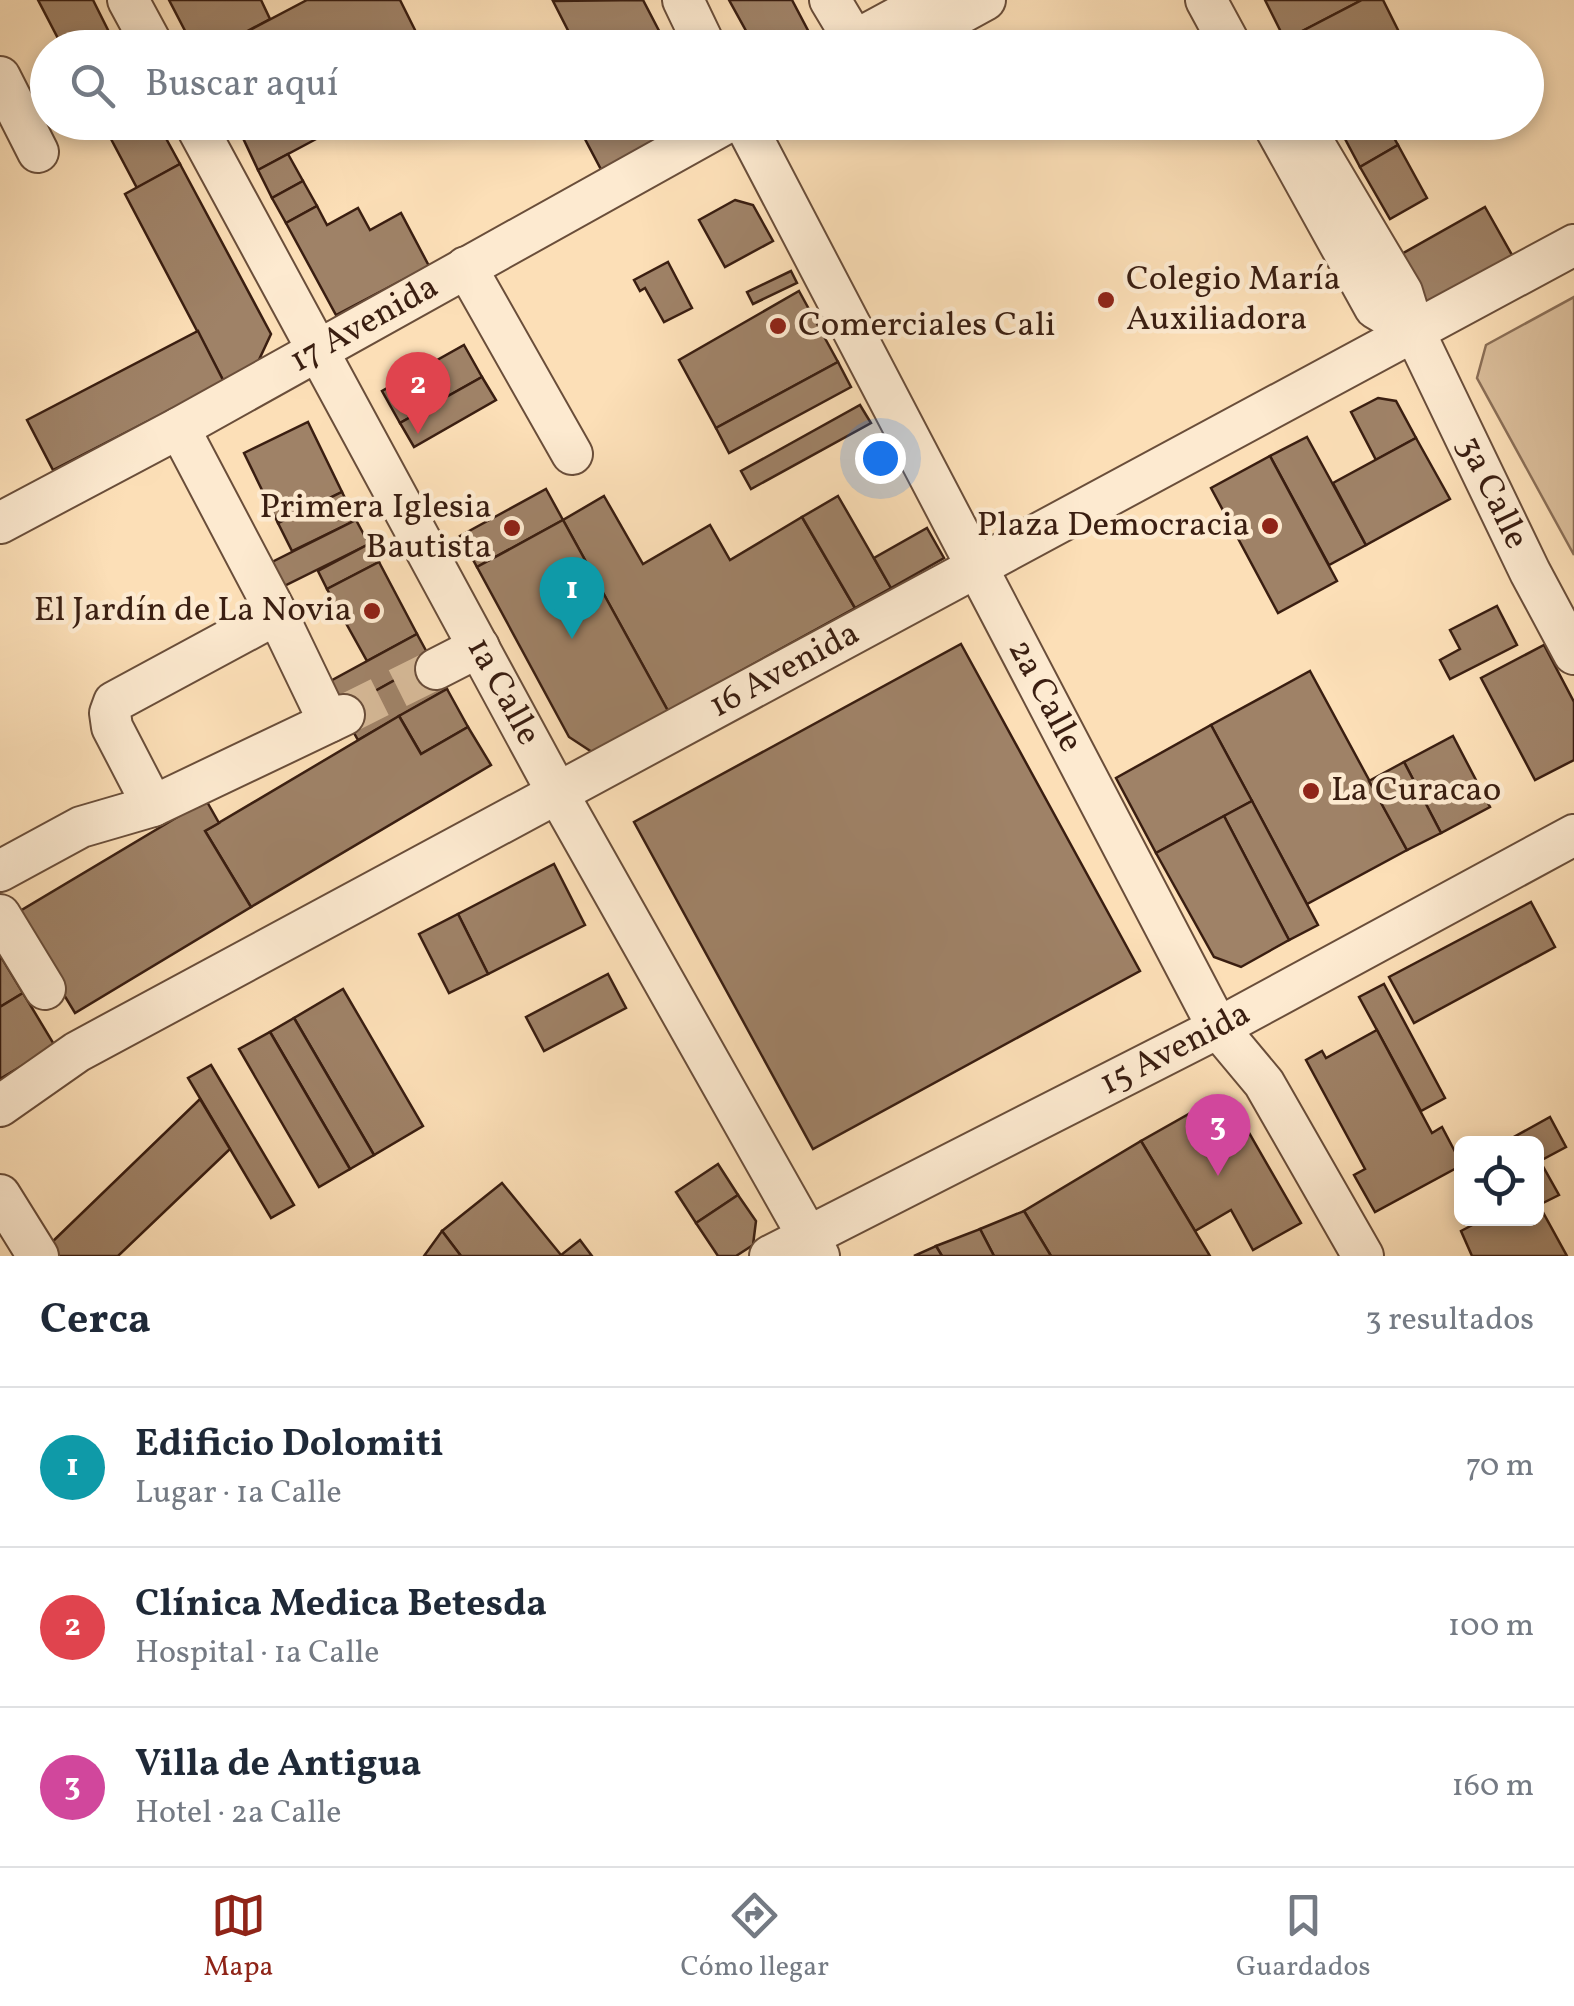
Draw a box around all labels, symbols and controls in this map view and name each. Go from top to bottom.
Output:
search box [30,30,1544,140]
icon: search [65,58,120,113]
text: Buscar aquí [145,59,338,112]
place label: Colegio María Auxiliadora [1126,256,1341,344]
street label: 17 Avenida [281,264,448,385]
marker: Colegio María Auxiliadora [1095,289,1117,311]
place label: Comerciales Cali [798,302,1056,350]
marker: Comerciales Cali [767,315,789,337]
pin: 2 [386,352,450,434]
street label: 3a Calle [1444,428,1540,557]
your location [855,433,906,484]
place label: Primera Iglesia Bautista [260,484,492,572]
place label: Plaza Democracia [977,502,1250,550]
marker: Plaza Democracia [1259,515,1281,537]
marker: Primera Iglesia Bautista [501,517,523,539]
pin: 1 [540,556,604,639]
place label: El Jardín de La Novia [34,587,352,635]
marker: El Jardín de La Novia [361,600,383,622]
street label: 16 Avenida [701,610,868,731]
street label: 1a Calle [454,629,551,754]
street label: 2a Calle [995,631,1094,761]
place label: La Curacao [1331,767,1501,815]
marker: La Curacao [1300,780,1322,802]
street label: 15 Avenida [1092,991,1259,1108]
pin: 3 [1186,1094,1250,1176]
map controls [1454,1136,1544,1226]
button: locate [1454,1136,1544,1226]
text: Cerca [40,1292,151,1351]
text: 3 resultados [1365,1299,1534,1343]
text: Edificio Dolomiti [135,1419,444,1472]
text: 1 [66,1445,79,1489]
text: 70 m [1466,1445,1534,1489]
text: Lugar · 1a Calle [135,1472,342,1516]
text: Clínica Medica Betesda [135,1579,547,1632]
text: 2 [64,1605,81,1649]
text: 100 m [1448,1605,1534,1649]
text: Hospital · 1a Calle [135,1632,379,1676]
text: Villa de Antigua [135,1739,422,1792]
text: 3 [64,1765,81,1809]
text: 160 m [1451,1765,1534,1809]
text: Hotel · 2a Calle [135,1792,342,1836]
tab: Mapa [204,1888,274,1987]
tab: Cómo llegar [681,1888,829,1987]
tab: Guardados [1236,1888,1370,1987]

